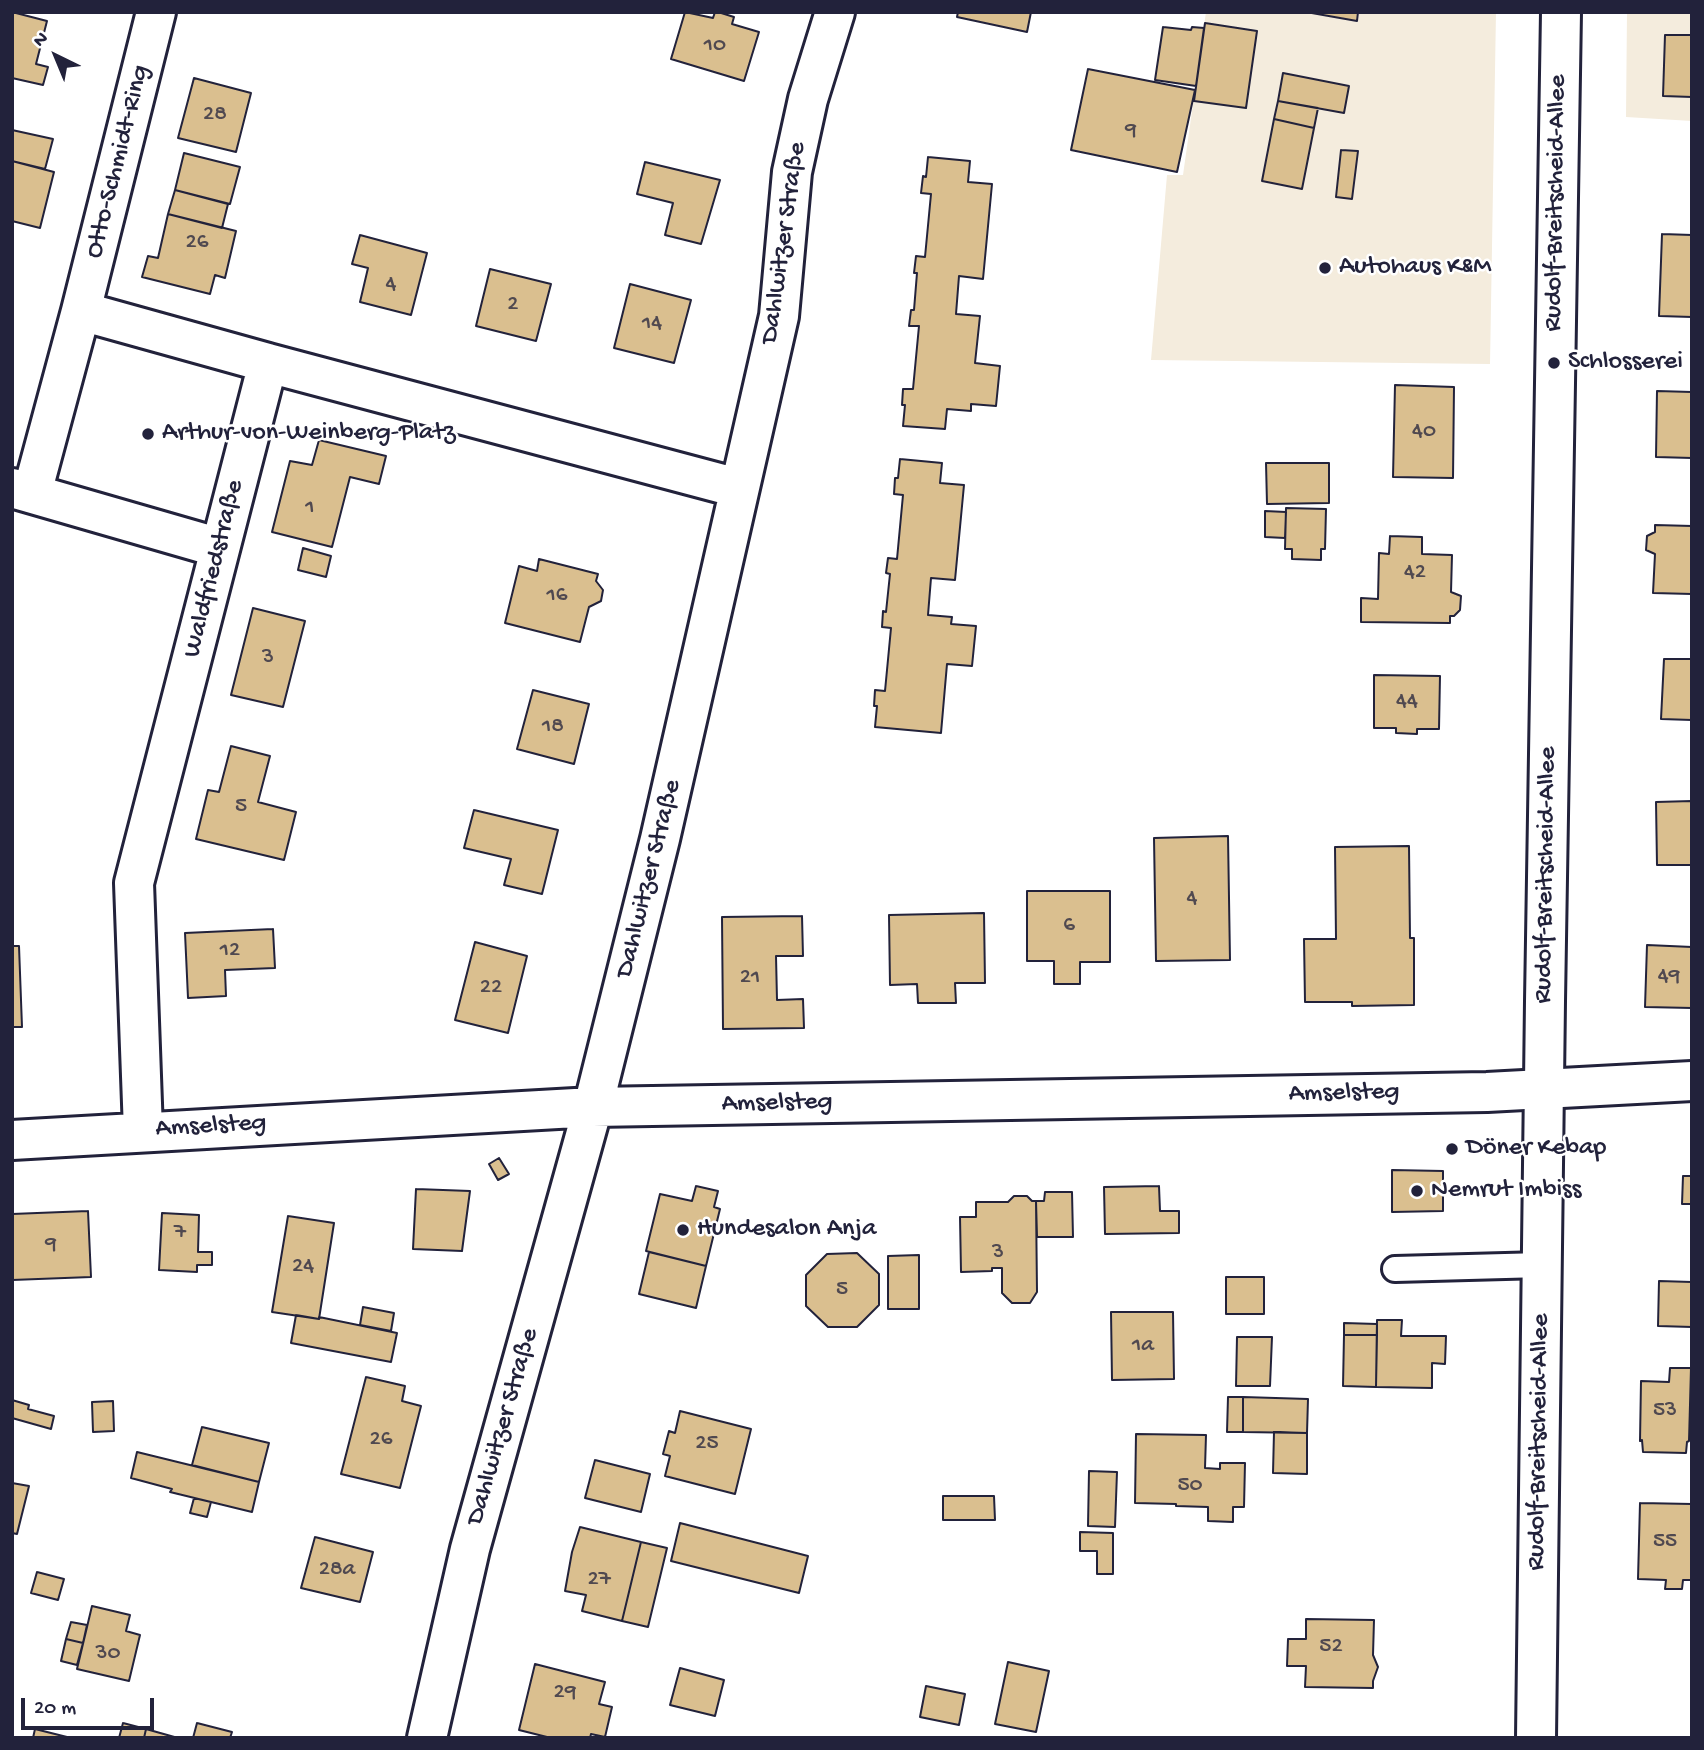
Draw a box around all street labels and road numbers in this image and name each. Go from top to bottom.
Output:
street label: Otto-Schmidt-Ring [80,62,158,262]
street label: Rudolf-Breitscheid-Allee [1539,74,1575,332]
street label: Dahlwitzer Straße [755,140,815,346]
street label: Waldfriedstraße [178,477,252,661]
street label: Rudolf-Breitscheid-Allee [1529,746,1565,1004]
street label: Dahlwitzer Straße [610,777,690,981]
street label: Amselsteg [1288,1077,1400,1111]
street label: Amselsteg [721,1087,833,1121]
street label: Amselsteg [155,1109,267,1145]
street label: Rudolf-Breitscheid-Allee [1522,1313,1558,1571]
street label: Dahlwitzer Straße [461,1325,547,1529]

